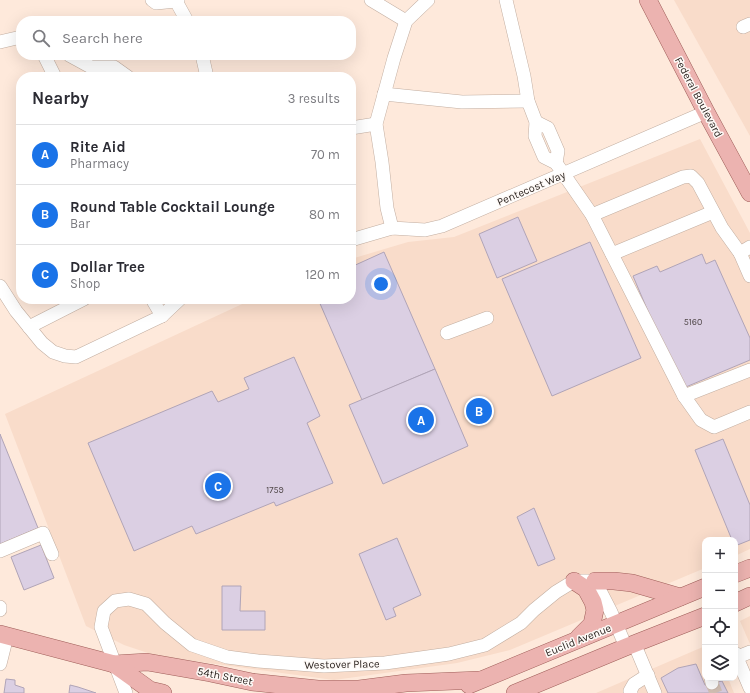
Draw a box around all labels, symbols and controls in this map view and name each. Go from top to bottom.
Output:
search box [16,16,356,60]
icon: search [30,27,52,49]
text: Search here [62,29,143,47]
street label: Federal Boulevard [672,55,725,140]
text: Nearby [32,88,89,108]
text: 3 results [288,91,340,106]
text: Rite Aid [70,138,126,156]
text: A [41,147,49,162]
text: 70 m [311,147,340,162]
text: Pharmacy [70,156,129,171]
street label: Pentecost Way [495,168,567,209]
text: Round Table Cocktail Lounge [70,198,275,216]
text: B [41,207,49,222]
text: 80 m [309,207,340,222]
text: Bar [70,216,90,231]
text: Dollar Tree [70,258,145,276]
text: C [41,267,49,282]
text: 120 m [305,267,340,282]
your location [371,274,391,294]
text: Shop [70,276,100,291]
house number: 5160 [684,317,702,327]
pin: B [466,396,492,426]
pin: A [408,405,434,435]
pin: C [205,471,231,501]
house number: 1759 [266,485,284,495]
map controls [702,537,738,681]
button: + [702,537,738,573]
button: − [702,573,738,609]
button: locate [702,609,738,645]
street label: Euclid Avenue [543,621,613,660]
button: layers [702,645,738,681]
street label: Westover Place [304,657,380,672]
street label: 54th Street [196,665,254,688]

